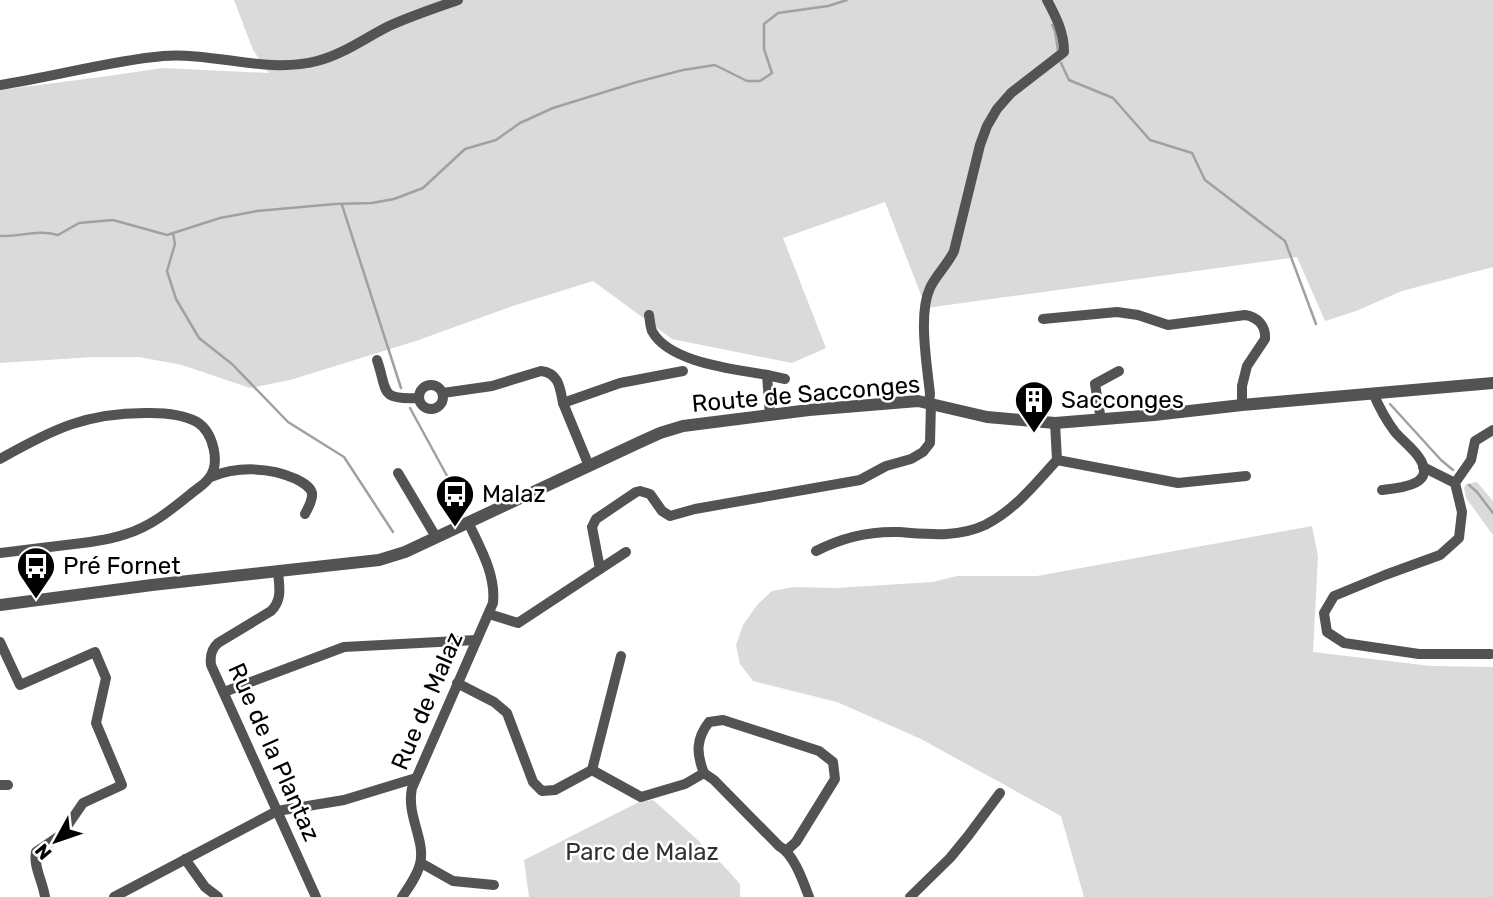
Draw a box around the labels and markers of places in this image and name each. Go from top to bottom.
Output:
building icon: Sacconges [1013,379,1055,434]
place label: Sacconges [1061,386,1184,414]
bus stop icon: Malaz [434,473,476,528]
place label: Malaz [482,480,546,508]
bus stop icon: Pré Fornet [15,545,57,600]
place label: Pré Fornet [63,552,181,580]

